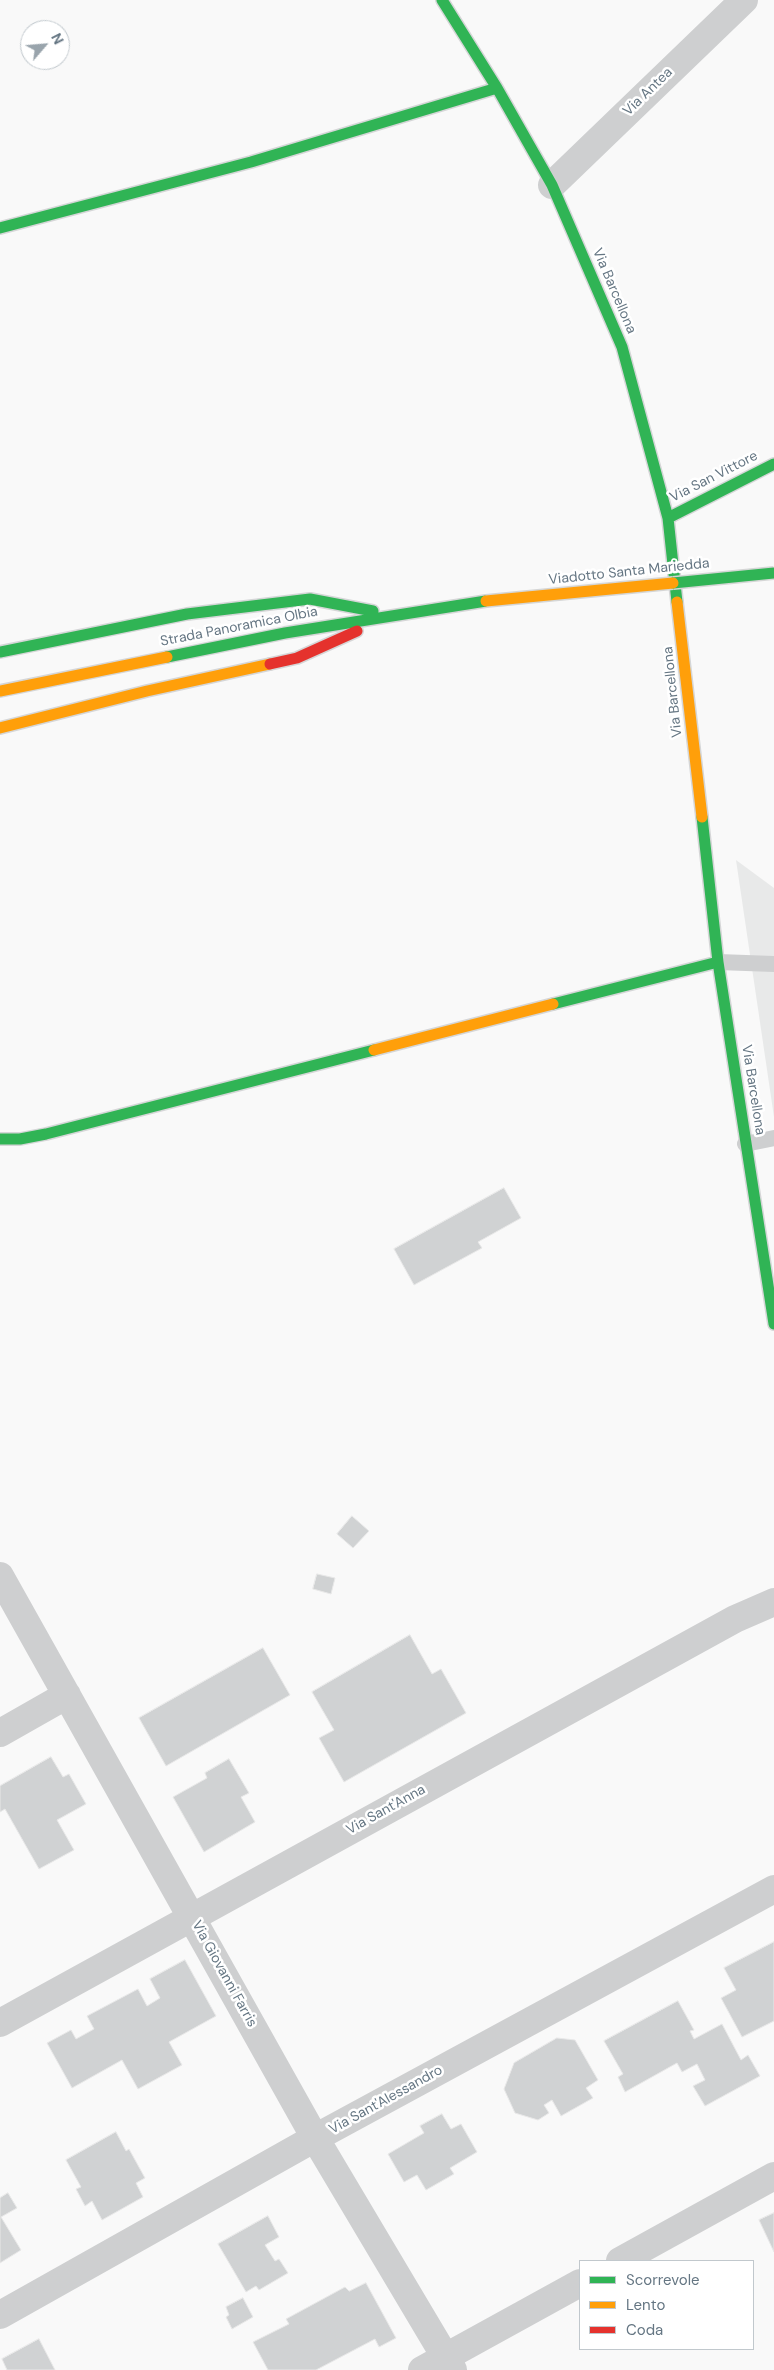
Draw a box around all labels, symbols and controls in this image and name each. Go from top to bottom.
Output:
north arrow [20,20,70,70]
text: N [47,30,68,47]
street label: Via Antea [620,64,676,120]
street label: Via Barcellona [588,246,640,336]
street label: Via San Vittore [667,448,761,506]
street label: Viadotto Santa Mariedda [548,555,710,589]
street label: Strada Panoramica Olbia [159,603,319,651]
street label: Via Barcellona [660,646,686,738]
street label: Via Barcellona [738,1044,768,1136]
street label: Via Sant'Anna [344,1781,428,1839]
street label: Via Giovanni Farris [188,1918,260,2030]
street label: Via Sant'Alessandro [326,2062,446,2138]
legend [579,2260,754,2350]
text: Scorrevole [626,2270,700,2290]
text: Lento [626,2295,665,2315]
text: Coda [626,2320,663,2340]

